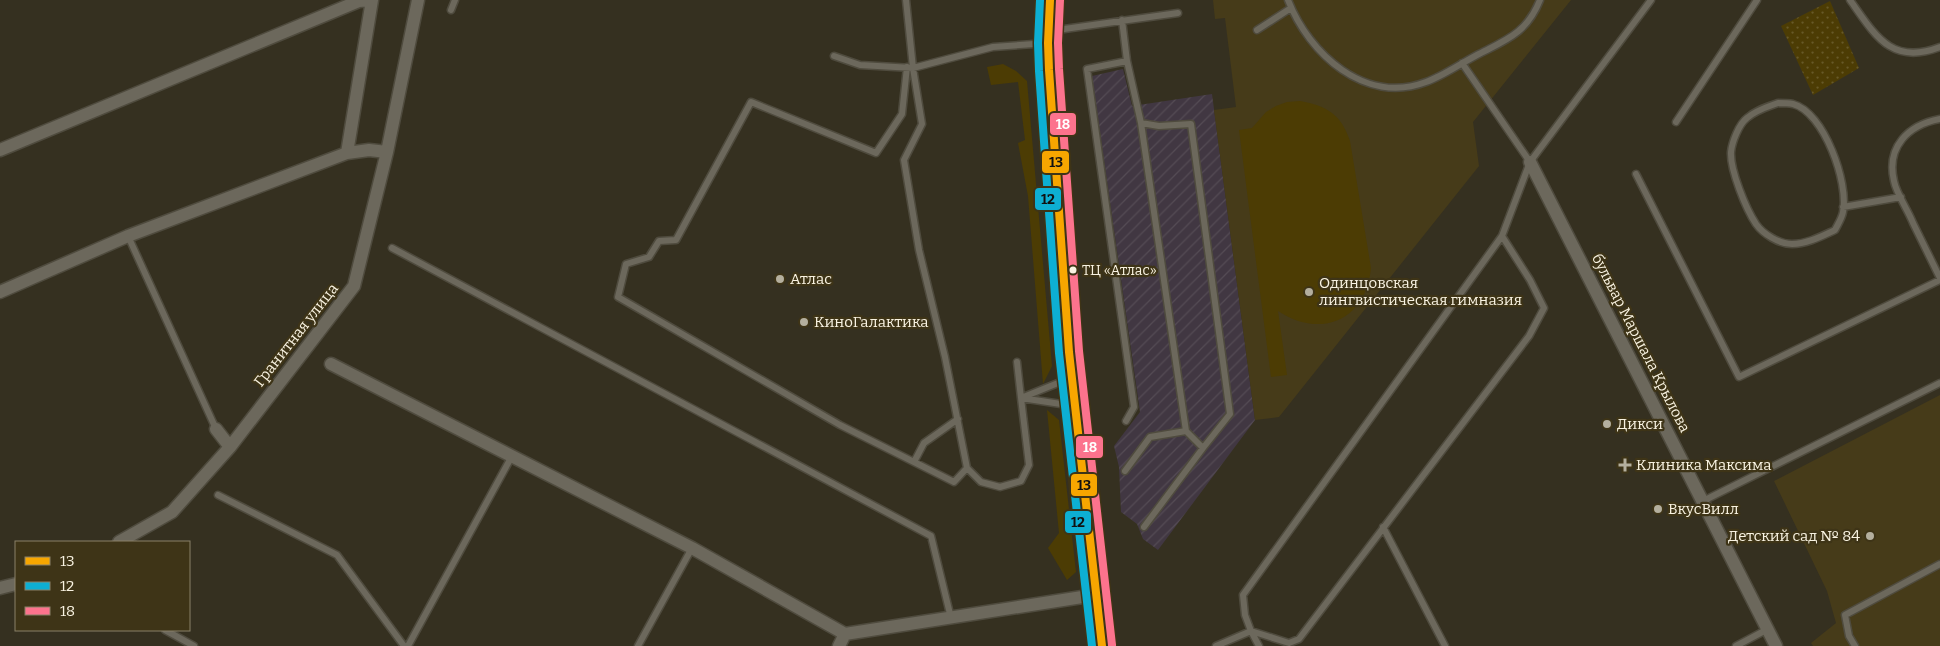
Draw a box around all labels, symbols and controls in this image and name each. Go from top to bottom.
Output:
line badge: 18 [1049,112,1077,136]
text: 18 [1056,116,1070,133]
line badge: 13 [1041,150,1070,174]
text: 13 [1049,154,1063,171]
line badge: 12 [1034,187,1062,211]
text: 12 [1041,191,1055,208]
street label: бульвар Маршала Крылова [1588,251,1694,435]
place label: ТЦ «Атлас» [1082,262,1157,279]
marker: ТЦ «Атлас» [1068,265,1078,275]
place label: Атлас [790,270,832,288]
marker: Атлас [774,273,786,285]
place label: Одинцовская лингвистическая гимназия [1319,274,1522,309]
street label: Гранитная улица [250,280,342,390]
marker: Одинцовская лингвистическая гимназия [1303,286,1315,298]
place label: КиноГалактика [814,313,929,331]
marker: КиноГалактика [798,316,810,328]
place label: Дикси [1617,415,1663,433]
marker: Дикси [1601,418,1613,430]
line badge: 18 [1075,435,1104,459]
text: 18 [1083,439,1097,456]
place label: Клиника Максима [1636,456,1771,474]
marker: Клиника Максима [1618,458,1632,472]
line badge: 13 [1070,473,1098,497]
text: 13 [1077,477,1091,494]
place label: ВкусВилл [1668,500,1739,518]
marker: ВкусВилл [1652,503,1664,515]
line badge: 12 [1064,510,1092,534]
text: 12 [1071,514,1085,531]
place label: Детский сад № 84 [1728,527,1860,545]
marker: Детский сад № 84 [1864,530,1876,542]
legend [15,541,190,631]
text: 13 [60,552,75,570]
text: 12 [60,577,74,595]
text: 18 [60,602,75,620]

